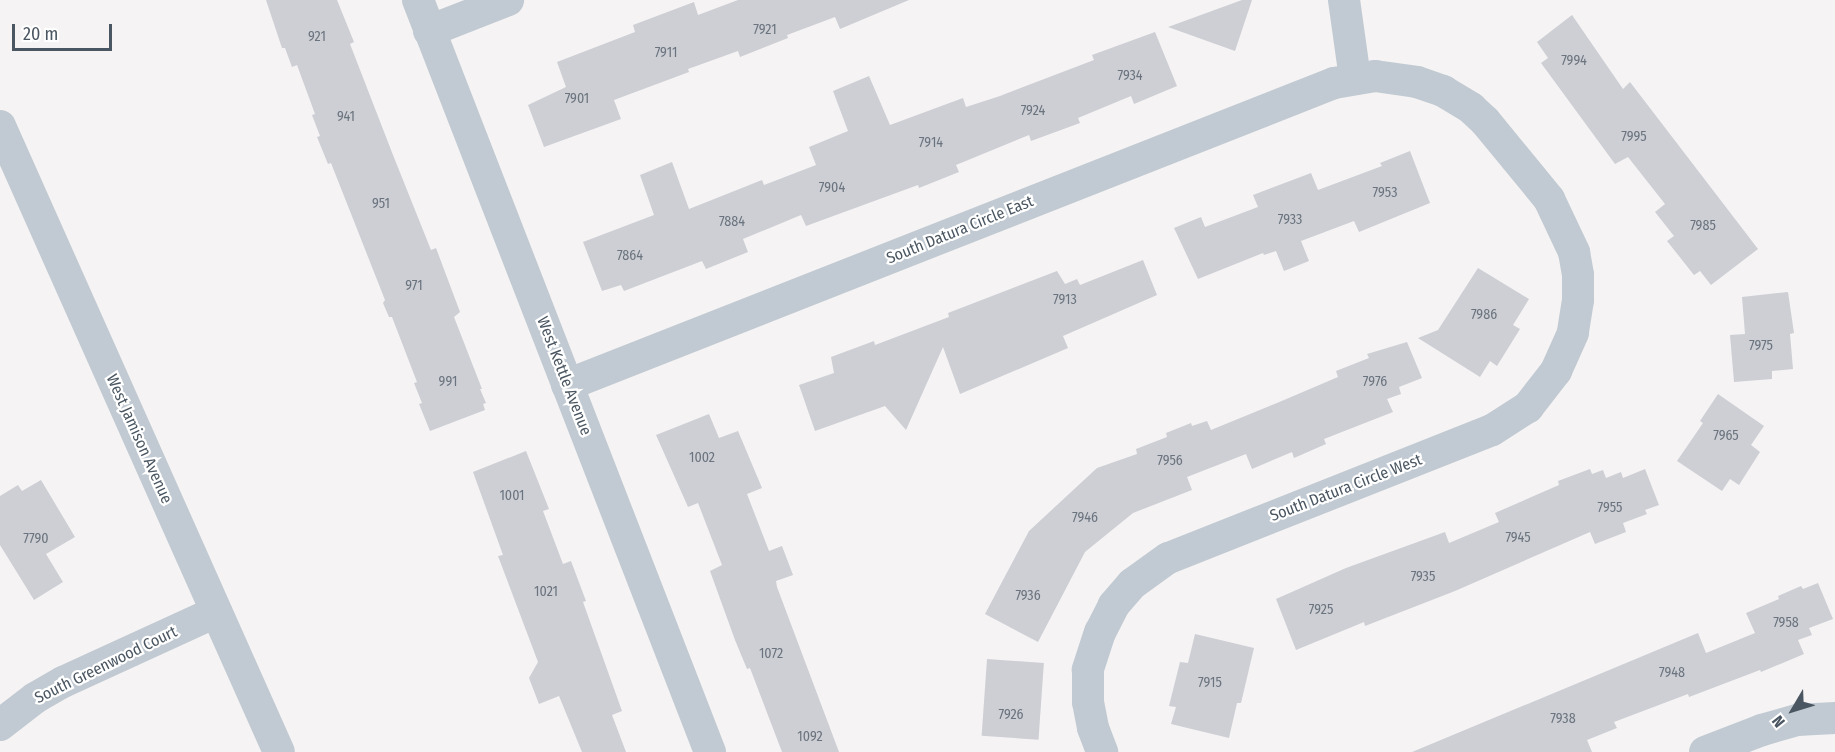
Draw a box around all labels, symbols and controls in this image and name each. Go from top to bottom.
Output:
scale bar [15,12,116,50]
house number: 7921 [753,22,777,38]
text: 20 m [23,23,58,45]
house number: 921 [308,29,326,45]
house number: 7911 [655,45,677,61]
house number: 7994 [1561,53,1587,69]
house number: 7934 [1117,68,1143,84]
house number: 7901 [565,91,589,107]
house number: 7924 [1021,103,1045,119]
house number: 941 [337,109,355,125]
house number: 7995 [1621,129,1647,145]
house number: 7914 [919,135,943,151]
house number: 7904 [819,180,845,196]
house number: 7953 [1373,185,1397,201]
street label: South Datura Circle East [884,192,1036,268]
house number: 951 [372,196,390,212]
house number: 7933 [1278,212,1302,228]
house number: 7884 [719,214,745,230]
house number: 7985 [1690,218,1716,234]
house number: 7864 [617,248,643,264]
house number: 971 [405,278,423,294]
house number: 7913 [1053,292,1077,308]
house number: 7986 [1471,307,1497,323]
street label: West Kettle Avenue [532,314,596,438]
house number: 7975 [1749,338,1773,354]
street label: West Jamison Avenue [102,371,176,507]
house number: 991 [439,374,457,390]
house number: 7976 [1363,374,1387,390]
house number: 7965 [1713,428,1739,444]
house number: 1002 [689,450,715,466]
street label: South Datura Circle West [1267,450,1425,526]
house number: 7956 [1157,453,1183,469]
house number: 1001 [499,488,525,504]
house number: 7955 [1597,500,1623,516]
house number: 7946 [1072,510,1098,526]
house number: 7945 [1505,530,1531,546]
house number: 7790 [23,531,49,547]
house number: 7935 [1411,569,1435,585]
house number: 1021 [534,584,558,600]
house number: 7936 [1015,588,1041,604]
house number: 7925 [1309,602,1333,618]
house number: 7958 [1773,615,1799,631]
street label: South Greenwood Court [32,622,180,708]
house number: 1072 [759,646,783,662]
house number: 7948 [1659,665,1685,681]
house number: 7915 [1198,675,1222,691]
north arrow [1763,680,1823,740]
house number: 7926 [998,707,1024,723]
house number: 7938 [1550,711,1576,727]
text: N [1768,712,1789,731]
house number: 1092 [797,729,823,745]

